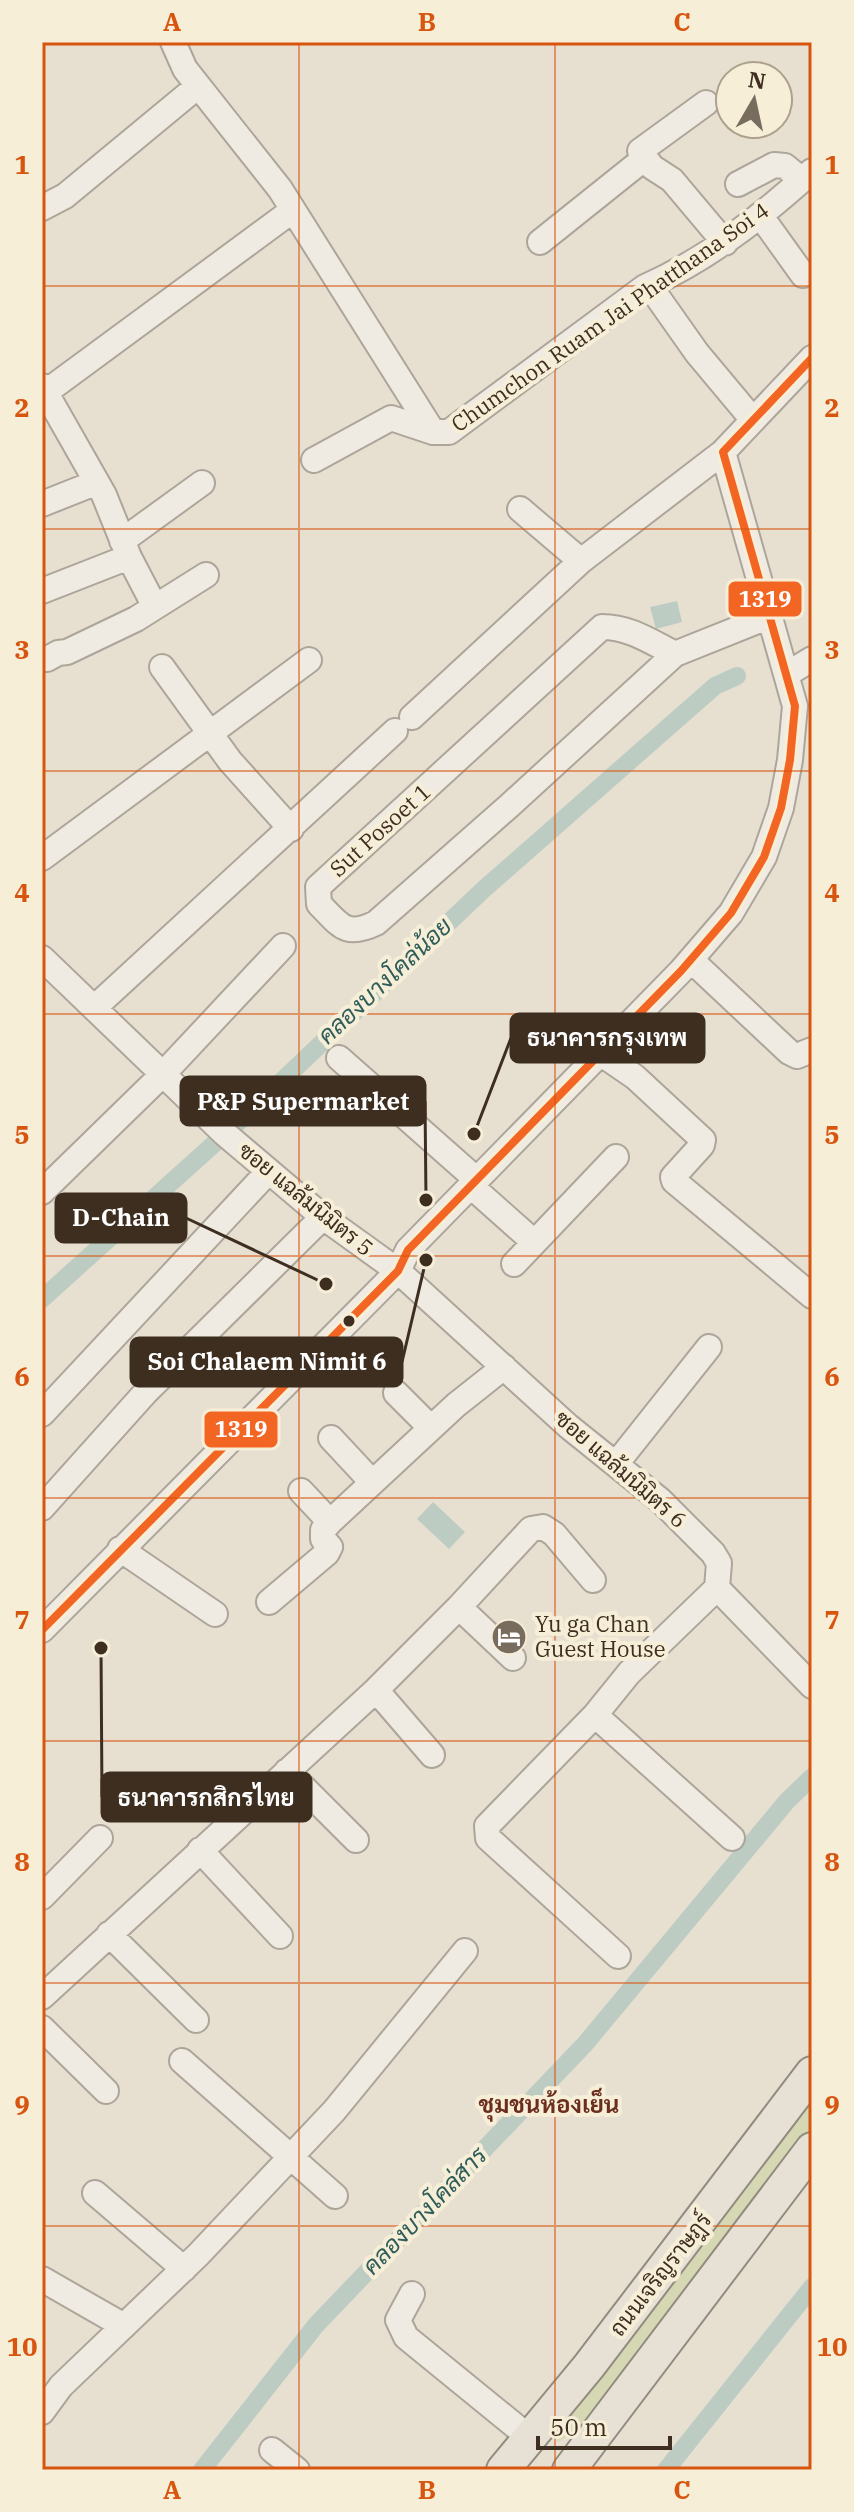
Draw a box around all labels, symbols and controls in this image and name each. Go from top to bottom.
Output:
text: A [163,4,181,38]
text: B [418,4,436,38]
text: C [673,4,691,38]
north arrow [714,60,794,140]
text: N [746,64,768,95]
text: 1 [14,147,30,181]
text: 1 [824,147,840,181]
street label: Chumchon Ruam Jai Phatthana Soi 4 [445,195,774,438]
text: 2 [14,390,30,424]
text: 2 [824,390,840,424]
line badge: 1319 [727,580,803,618]
text: 1319 [739,584,791,613]
text: 3 [14,632,30,666]
text: 3 [824,632,840,666]
street label: Sut Posoet 1 [323,777,436,883]
text: 4 [14,875,30,909]
text: 4 [824,875,840,909]
water label: คลองบางโคล่น้อย [311,910,458,1051]
callout: ธนาคารกรุงเทพ [511,1014,704,1062]
text: ธนาคารกรุงเทพ [527,1021,687,1055]
callout: P&P Supermarket [181,1077,425,1125]
text: P&P Supermarket [197,1085,409,1117]
text: 5 [14,1117,30,1151]
text: 5 [824,1117,840,1151]
street label: ซอย แฉล้มนิมิตร 5 [233,1135,380,1262]
callout: D-Chain [56,1194,186,1242]
text: D-Chain [72,1201,170,1233]
unlabelled marker [341,1313,357,1329]
callout: Soi Chalaem Nimit 6 [131,1338,402,1386]
text: Soi Chalaem Nimit 6 [147,1345,387,1377]
text: 6 [14,1359,30,1393]
text: 6 [824,1359,840,1393]
street label: ซอย แฉล้มนิมิตร 6 [549,1403,693,1534]
line badge: 1319 [203,1410,279,1449]
text: 1319 [215,1414,267,1443]
text: 7 [14,1602,30,1636]
text: 7 [824,1602,840,1636]
place label: Yu ga Chan Guest House [535,1609,666,1663]
hotel icon: Yu ga Chan Guest House [490,1618,528,1656]
callout: ธนาคารกสิกรไทย [102,1773,311,1821]
text: ธนาคารกสิกรไทย [117,1781,295,1813]
text: 8 [14,1844,30,1878]
text: 8 [824,1844,840,1878]
text: 9 [14,2087,30,2121]
district label: ชุมชนห้องเย็น [479,2087,619,2122]
text: 9 [824,2087,840,2121]
water label: คลองบางโคล่สาร [355,2138,494,2281]
street label: ถนนเจริญราษฎร์ [602,2206,719,2343]
text: 10 [6,2329,38,2363]
text: 10 [816,2329,848,2363]
scale bar [538,2400,670,2450]
text: 50 m [550,2411,607,2443]
text: A [163,2472,181,2506]
text: B [418,2472,436,2506]
text: C [673,2472,691,2506]

